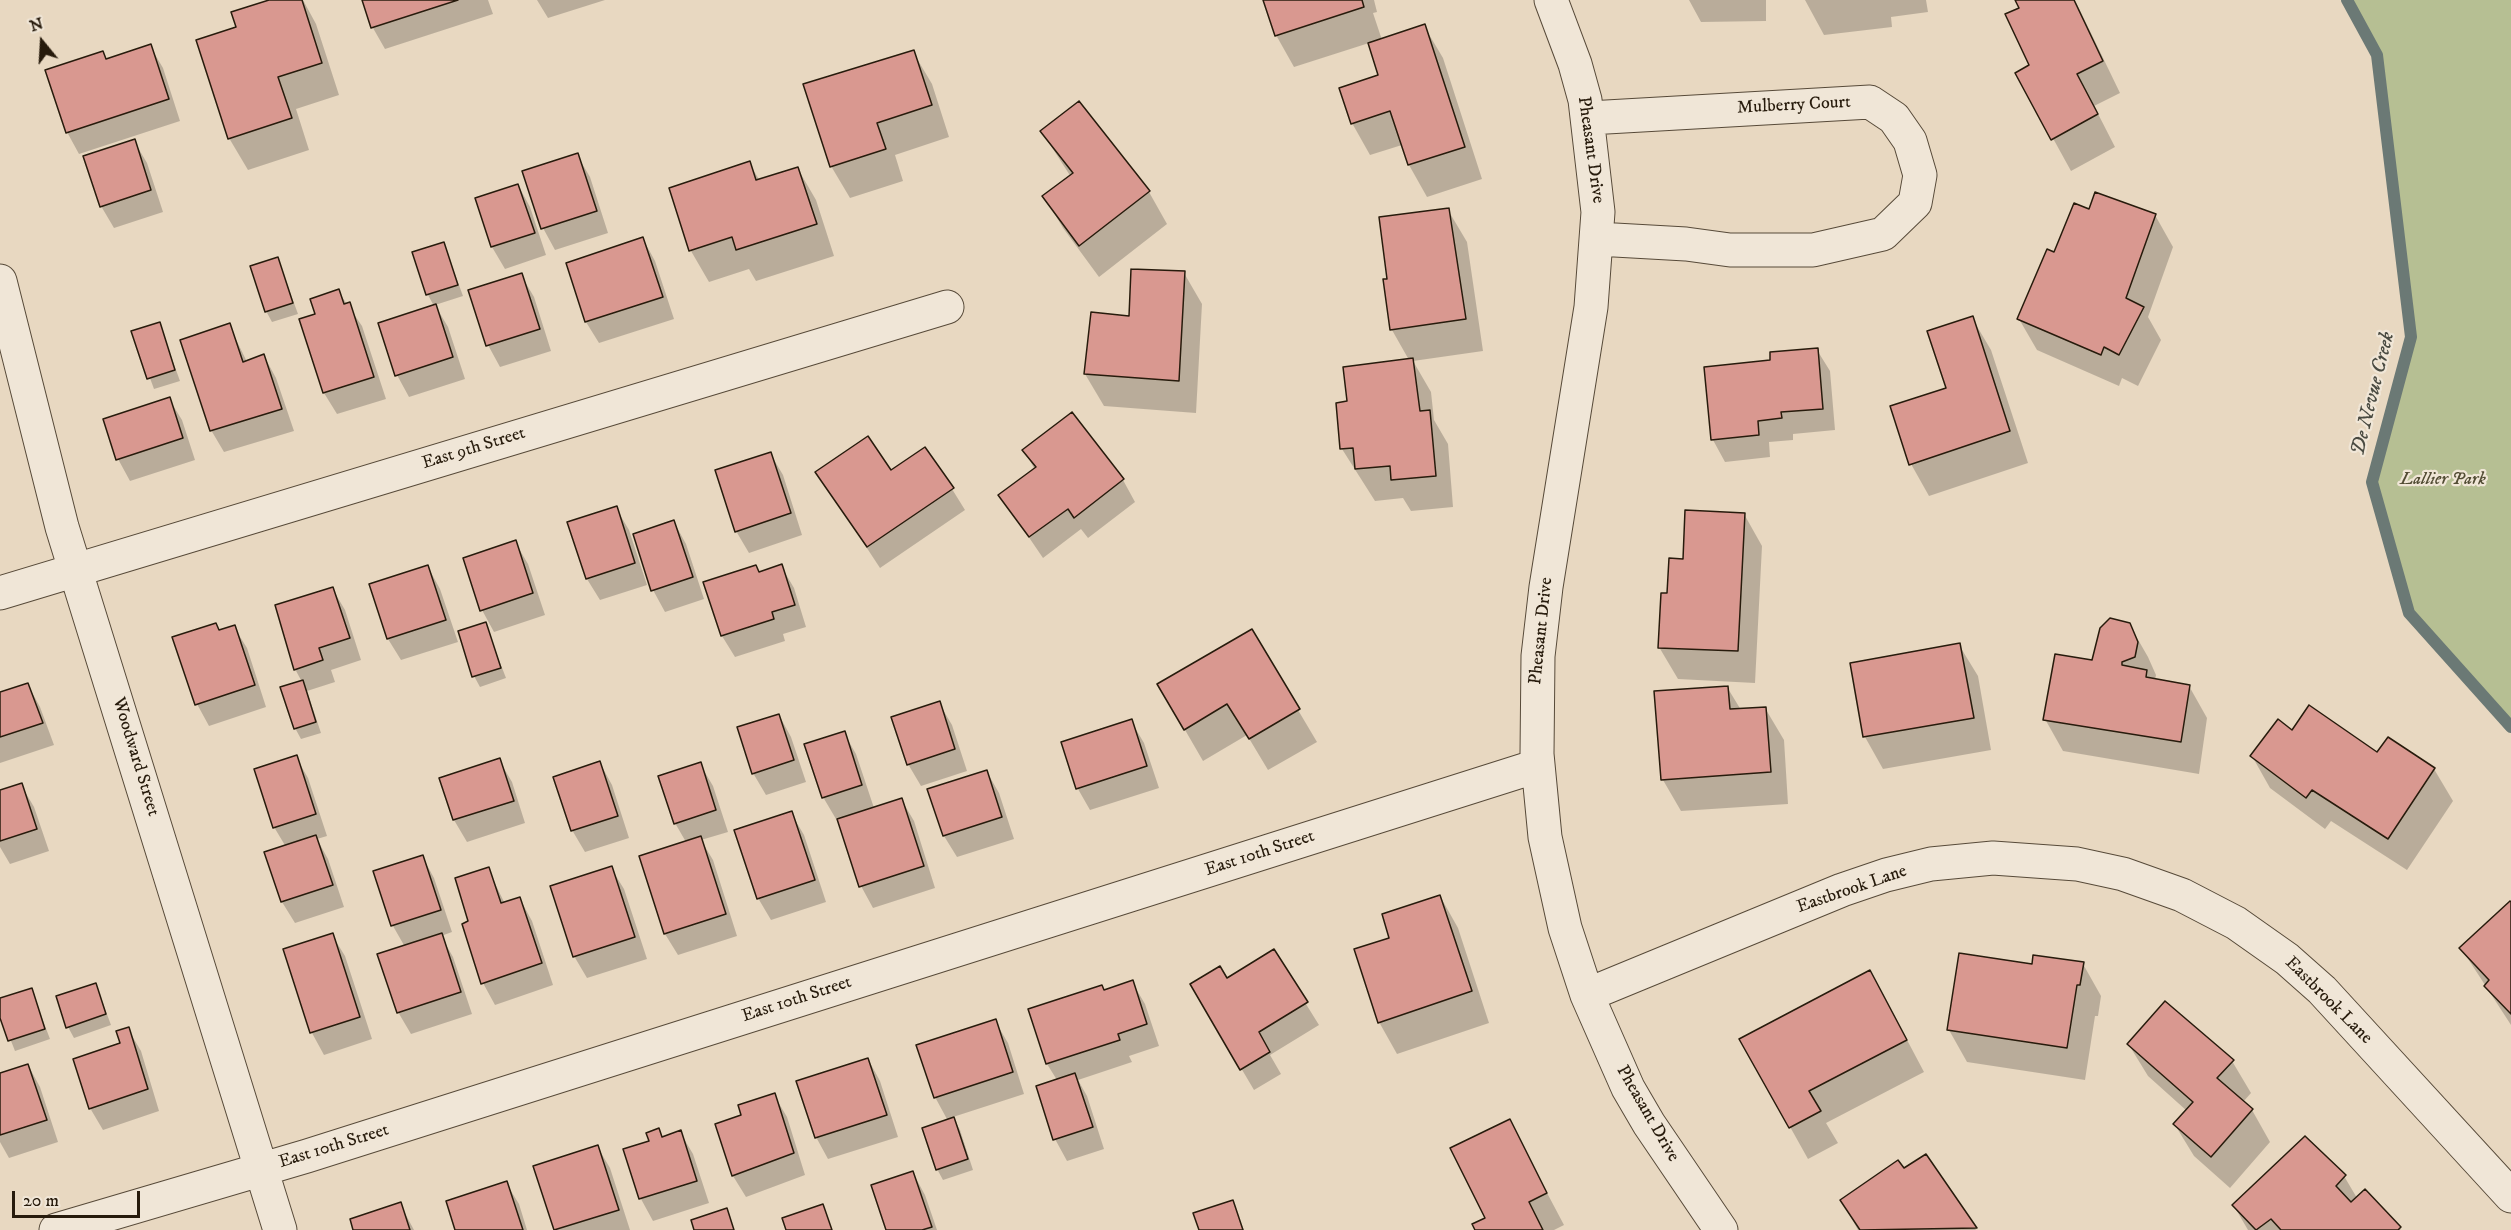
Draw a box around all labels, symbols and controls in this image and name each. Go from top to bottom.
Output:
north arrow [12,12,72,72]
text: N [27,13,46,36]
street label: Mulberry Court [1737,92,1851,120]
street label: Pheasant Drive [1572,95,1608,205]
water label: De Nevue Creek [2347,330,2401,458]
street label: East 9th Street [420,423,528,475]
park label: Lallier Park [2400,469,2486,491]
street label: Pheasant Drive [1526,576,1558,686]
street label: Woodward Street [107,695,163,819]
street label: East 10th Street [1203,826,1317,882]
street label: Eastbrook Lane [1794,861,1910,919]
street label: Eastbrook Lane [2280,953,2376,1049]
street label: East 10th Street [740,972,854,1028]
street label: Pheasant Drive [1611,1062,1683,1166]
street label: East 10th Street [276,1120,392,1174]
scale bar [15,1179,142,1217]
text: 20 m [23,1190,59,1212]

